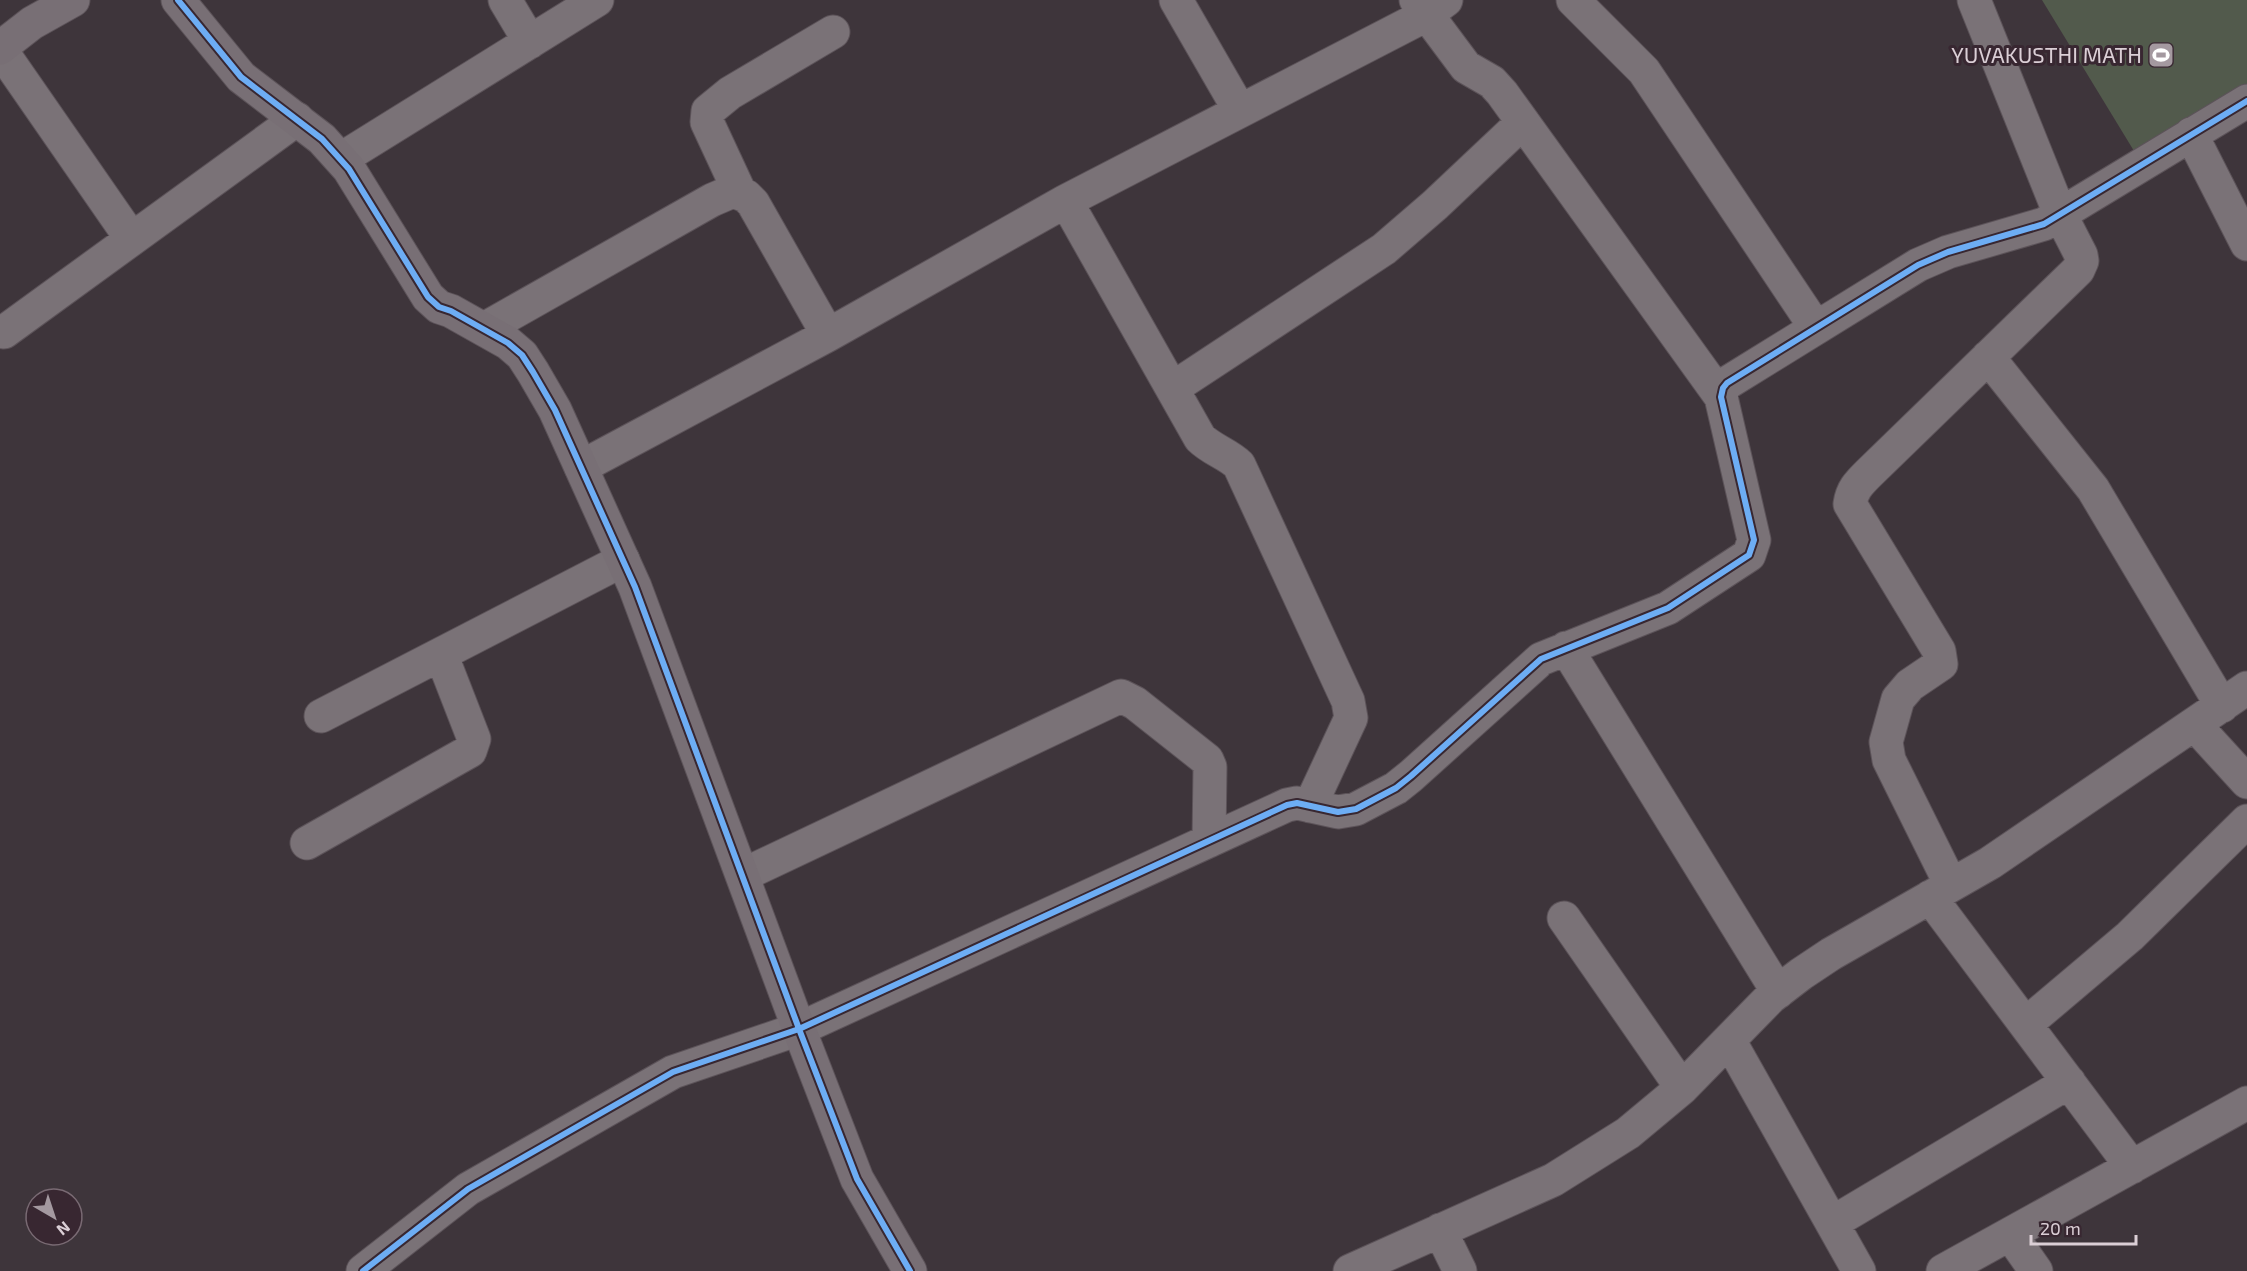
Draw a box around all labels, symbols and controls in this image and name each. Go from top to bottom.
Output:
sports icon: YUVAKUSTHI MATH [2146,40,2176,70]
place label: YUVAKUSTHI MATH [1951,41,2142,67]
north arrow [24,1187,84,1247]
scale bar [2031,1208,2136,1246]
text: 20 m [2040,1217,2081,1239]
text: N [53,1218,74,1240]

